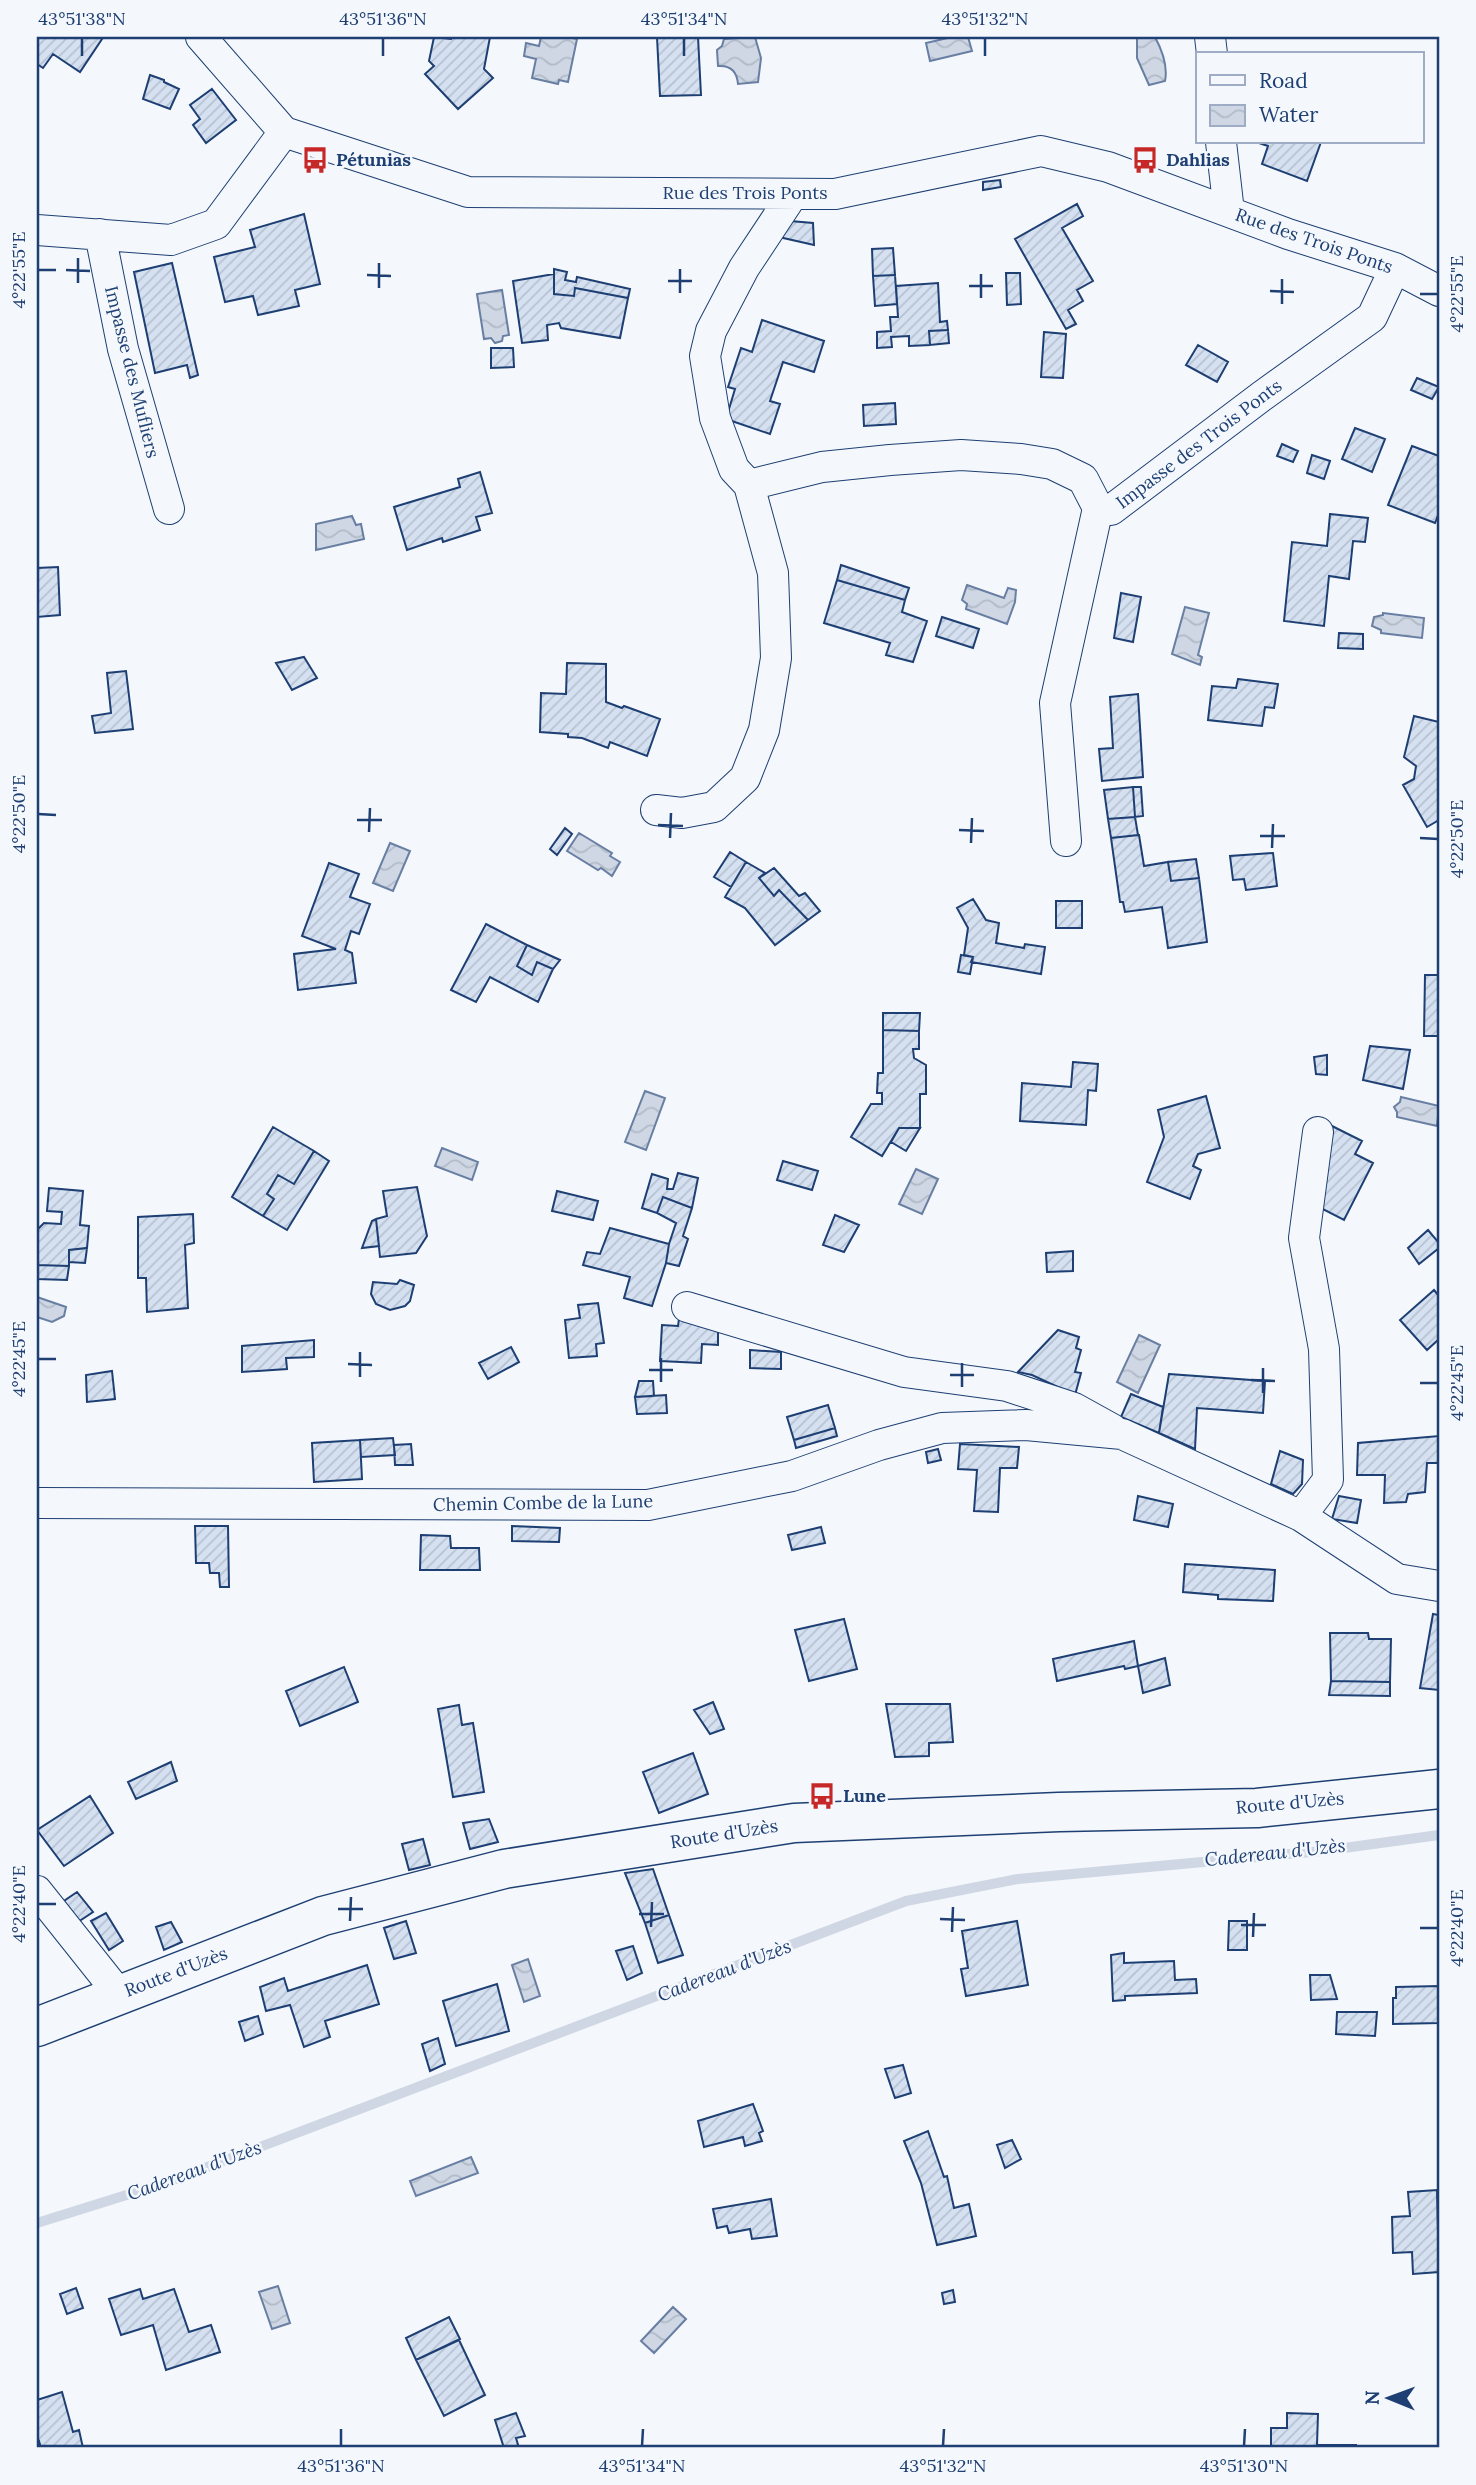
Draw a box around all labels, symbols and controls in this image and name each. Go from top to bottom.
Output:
text: 43°51'38"N [38,7,126,30]
text: 43°51'36"N [339,7,427,30]
text: 43°51'34"N [641,7,727,30]
text: 43°51'32"N [942,7,1028,30]
legend [1196,52,1424,144]
text: Road [1259,67,1308,94]
text: Water [1259,101,1318,128]
bus stop icon: Pétunias [300,145,330,175]
bus stop icon: Dahlias [1130,145,1160,175]
place label: Pétunias [336,148,411,171]
place label: Dahlias [1166,148,1230,171]
street label: Rue des Trois Ponts [662,181,828,204]
street label: Rue des Trois Ponts [1232,203,1396,278]
text: 4°22'55"E [7,232,30,308]
text: 4°22'55"E [1445,256,1468,332]
street label: Impasse des Mufliers [100,283,165,460]
street label: Impasse des Trois Ponts [1111,374,1286,513]
text: 4°22'50"E [7,775,30,853]
text: 4°22'50"E [1445,800,1468,878]
text: 4°22'45"E [7,1321,30,1397]
text: 4°22'45"E [1445,1345,1468,1421]
street label: Chemin Combe de la Lune [433,1489,653,1516]
bus stop icon: Lune [807,1781,837,1811]
place label: Lune [843,1784,886,1807]
street label: Route d'Uzès [1235,1786,1345,1819]
street label: Route d'Uzès [668,1814,779,1853]
water label: Cadereau d'Uzès [1203,1833,1347,1871]
text: 4°22'40"E [7,1865,30,1943]
text: 4°22'40"E [1445,1889,1468,1967]
water label: Cadereau d'Uzès [654,1933,794,2007]
street label: Route d'Uzès [121,1941,231,2002]
water label: Cadereau d'Uzès [123,2135,265,2205]
north arrow [1354,2362,1424,2432]
text: N [1360,2390,1384,2405]
text: 43°51'36"N [297,2454,385,2477]
text: 43°51'34"N [599,2454,685,2477]
text: 43°51'32"N [900,2454,986,2477]
text: 43°51'30"N [1200,2454,1288,2477]

